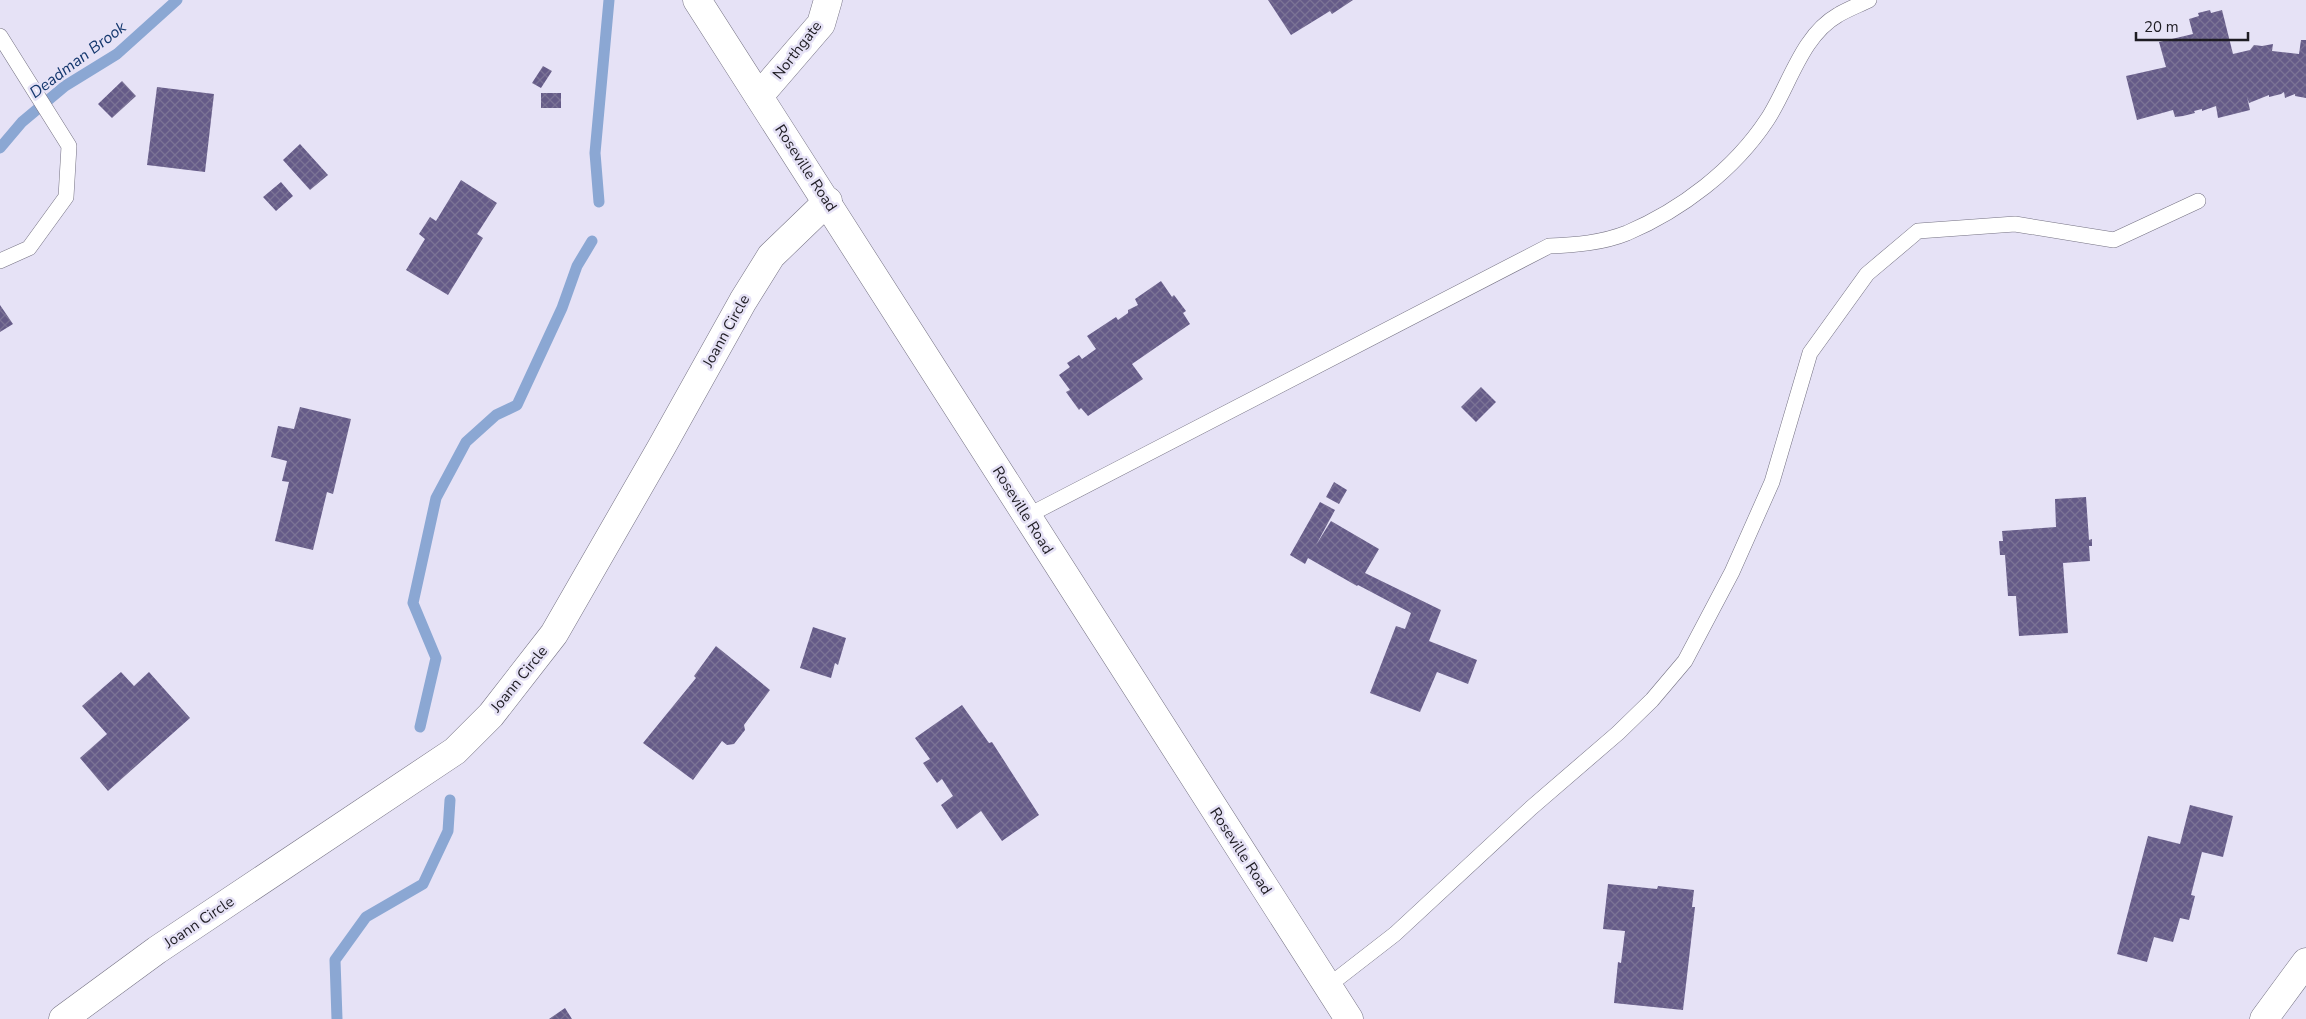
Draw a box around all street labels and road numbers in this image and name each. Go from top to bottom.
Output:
street label: Northgate [768,17,826,83]
street label: Roseville Road [770,121,842,215]
street label: Joann Circle [697,291,754,372]
street label: Roseville Road [988,462,1058,558]
street label: Joann Circle [485,642,552,717]
street label: Roseville Road [1205,804,1277,898]
street label: Joann Circle [159,891,238,953]

